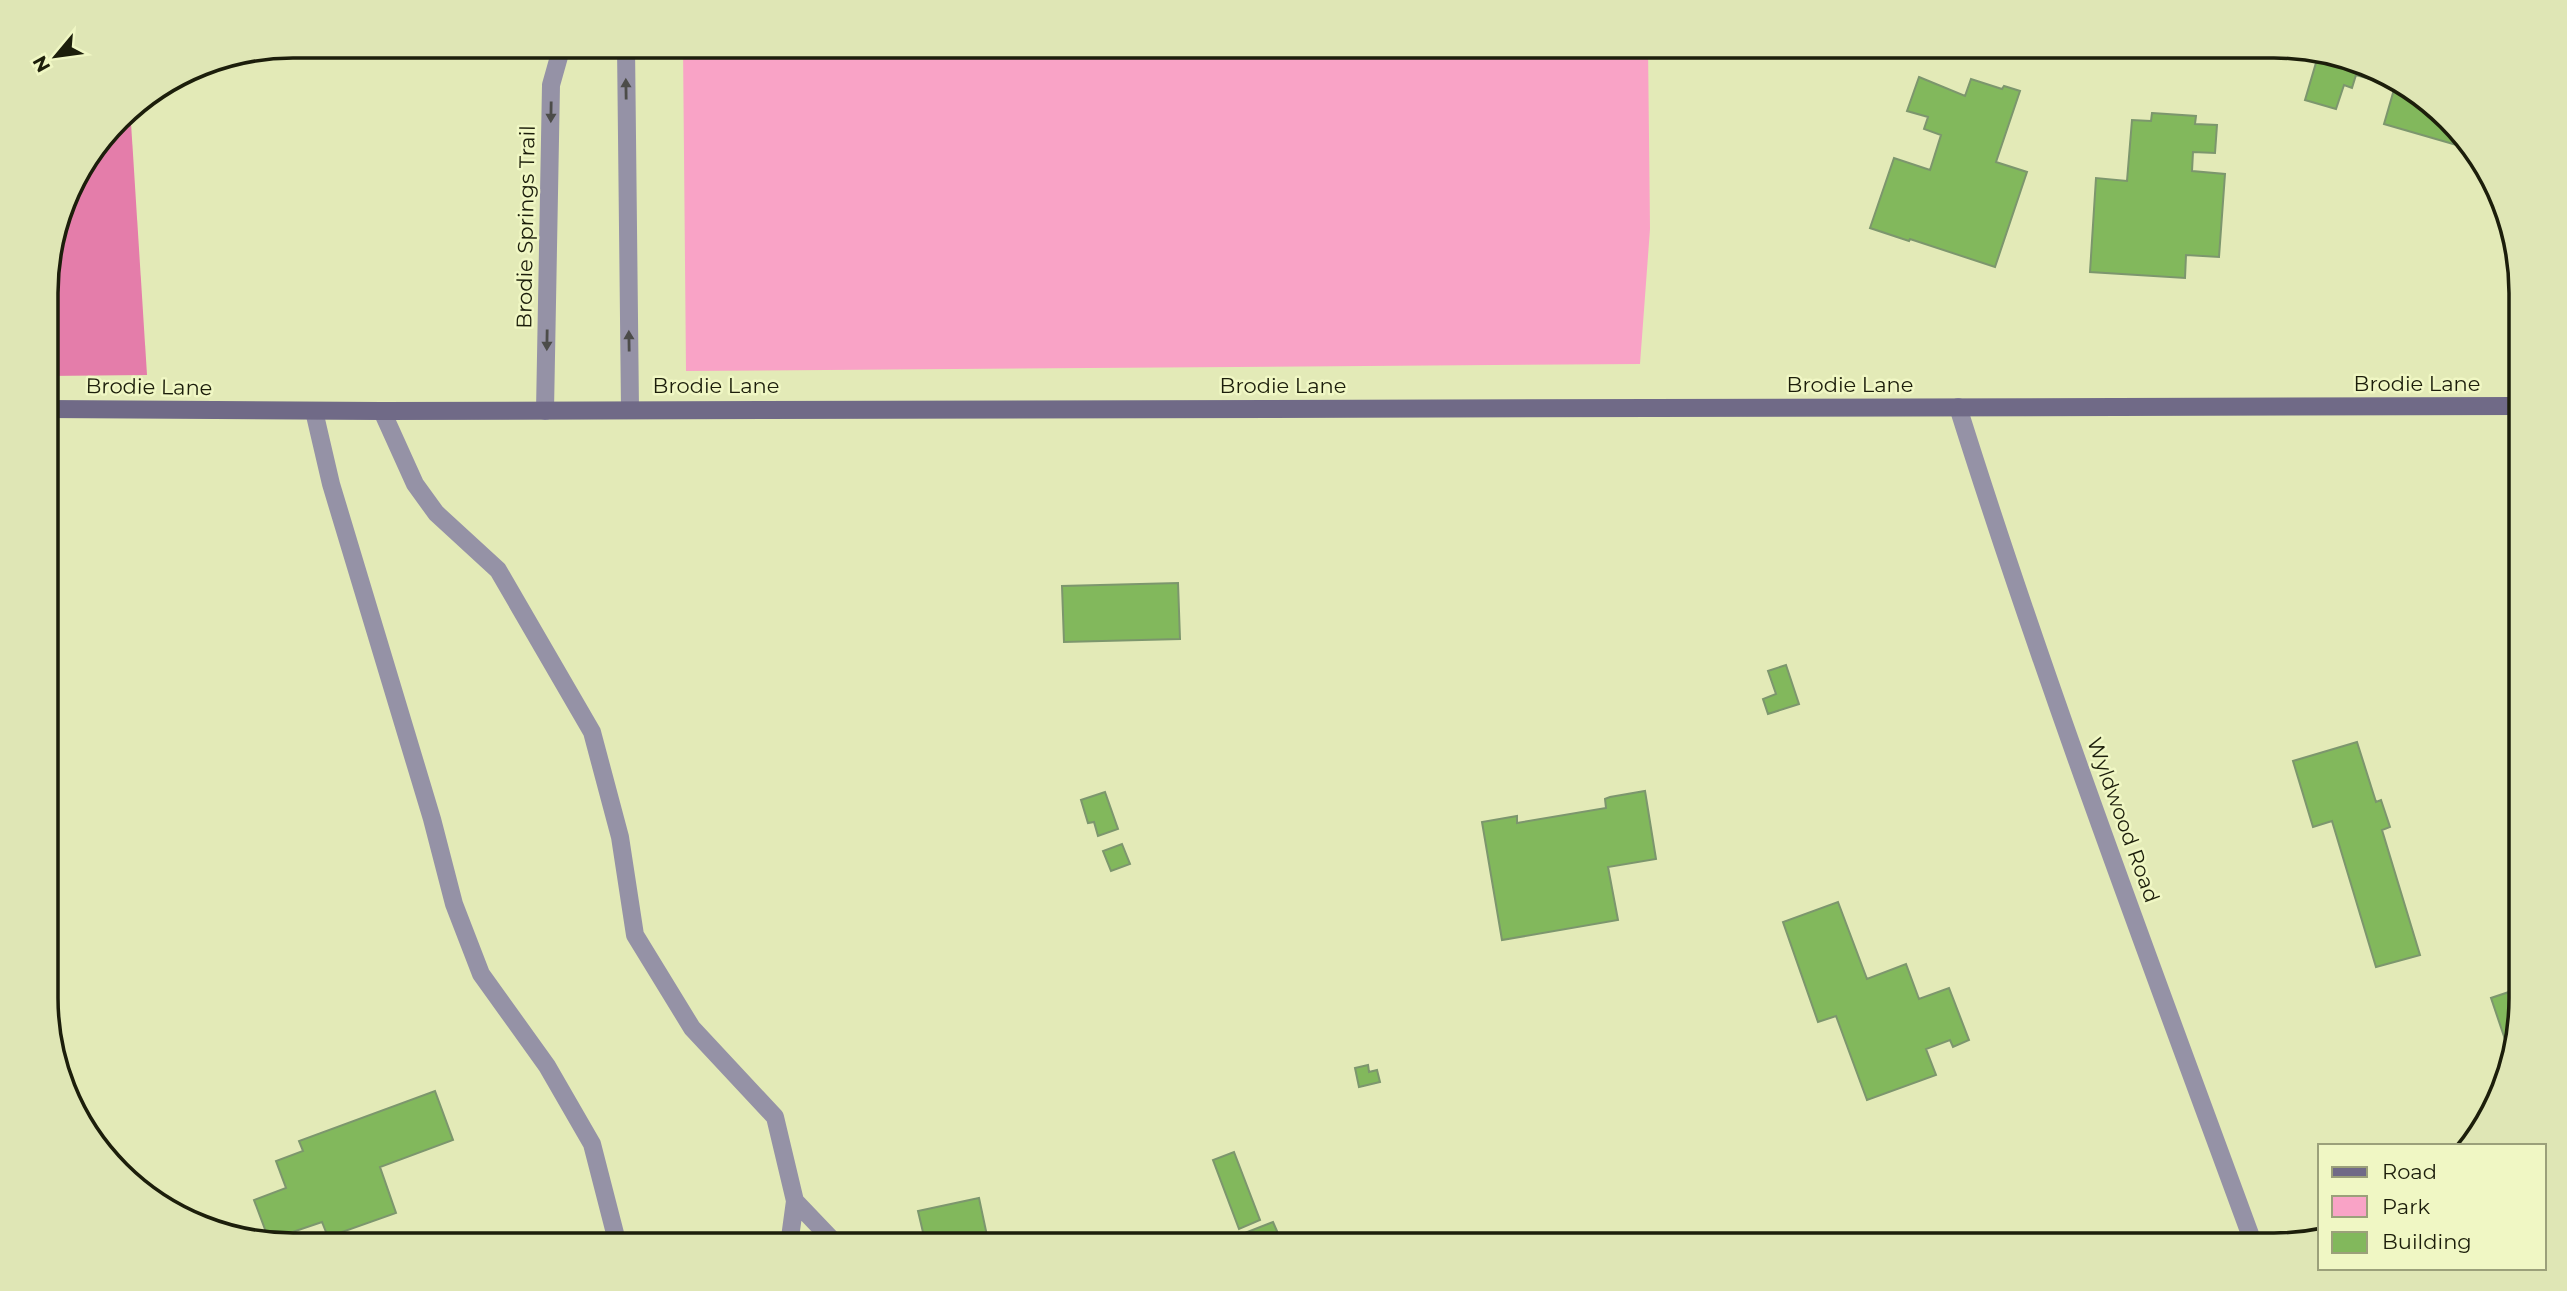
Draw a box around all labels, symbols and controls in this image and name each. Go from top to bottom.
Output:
north arrow [21,21,91,91]
text: N [28,52,55,76]
one-way arrow [621,77,632,99]
one-way arrow [545,102,557,124]
street label: Brodie Springs Trail [511,125,540,329]
one-way arrow [541,329,553,351]
one-way arrow [623,329,635,351]
street label: Brodie Lane [2354,371,2480,396]
street label: Brodie Lane [1787,372,1913,397]
street label: Brodie Lane [85,373,213,400]
street label: Brodie Lane [653,373,779,398]
street label: Brodie Lane [1220,373,1346,398]
street label: Wyldwood Road [2082,734,2165,906]
legend [2318,1144,2546,1270]
text: Road [2382,1159,2437,1184]
text: Park [2382,1194,2430,1219]
text: Building [2382,1229,2472,1254]

